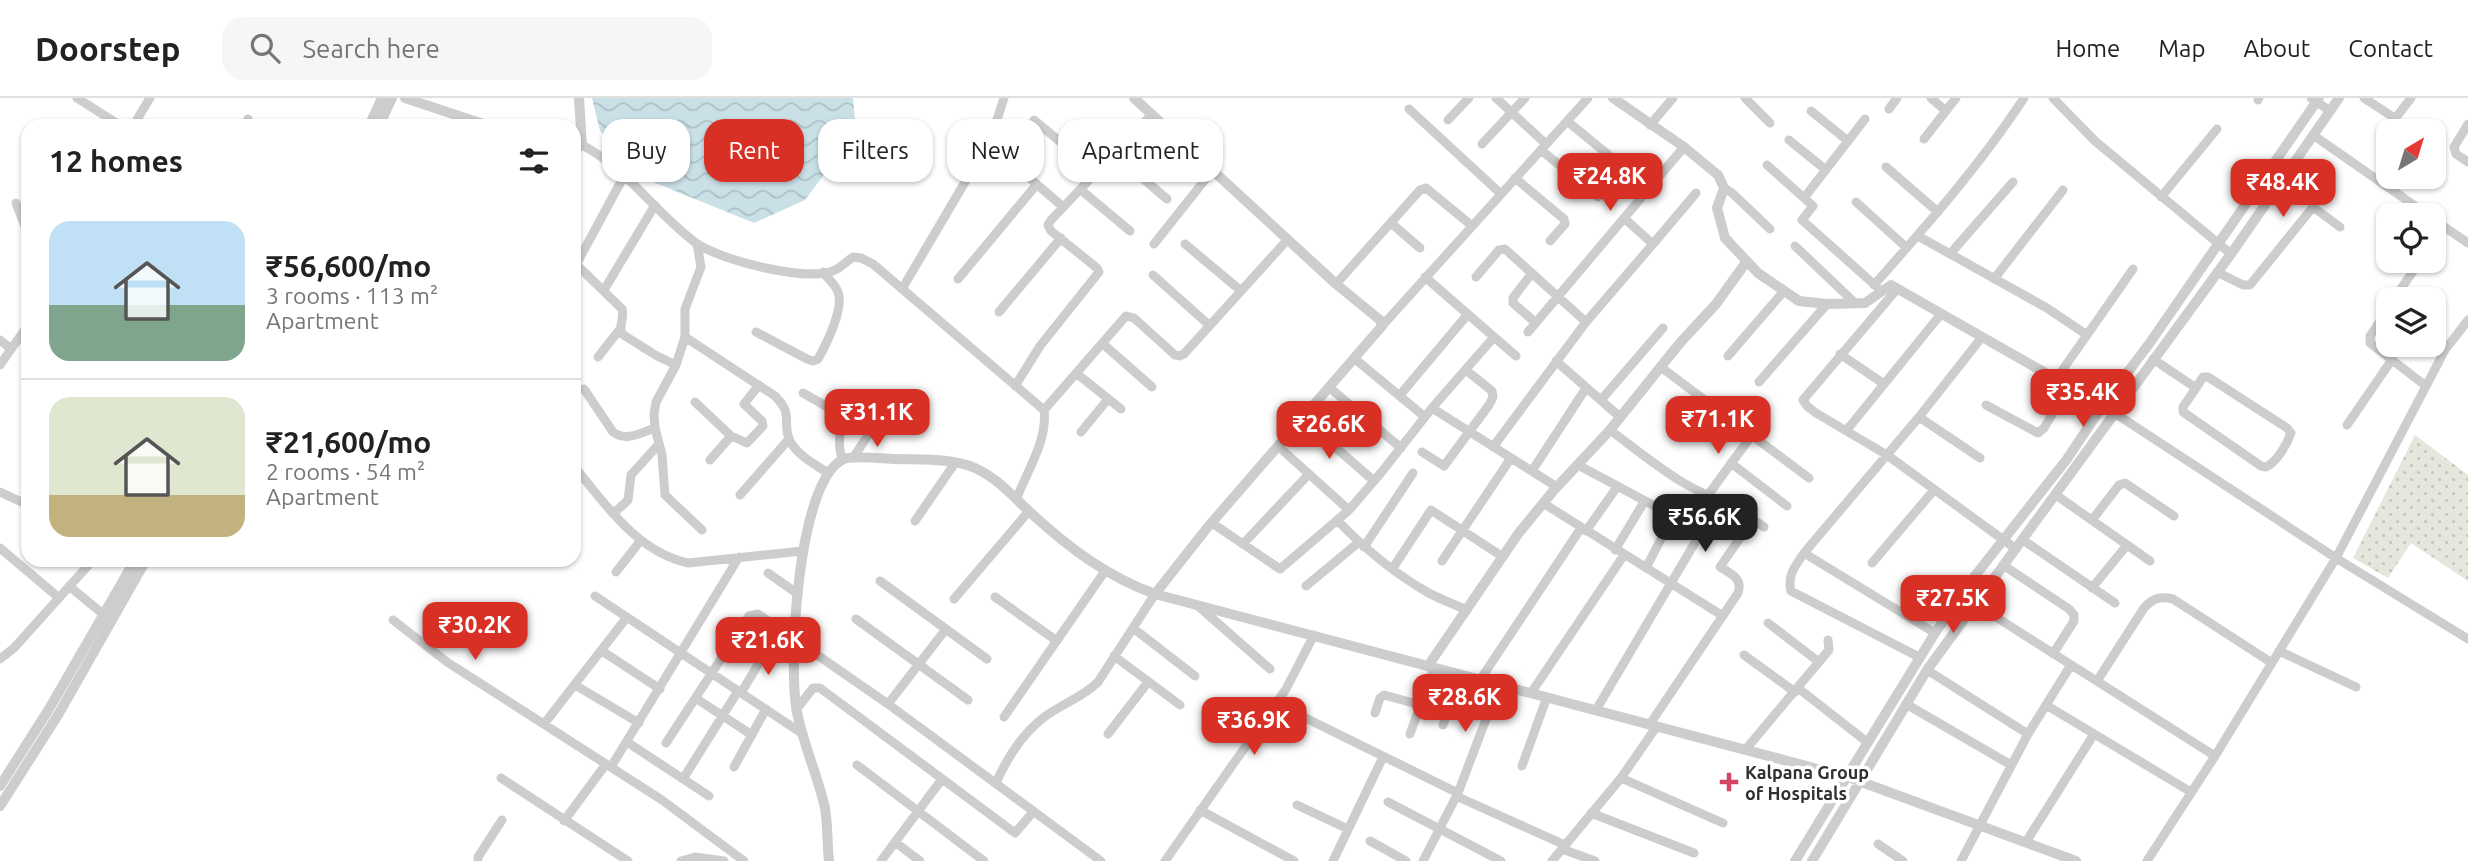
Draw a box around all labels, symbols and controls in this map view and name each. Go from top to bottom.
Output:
search box [222,17,712,80]
icon: search [246,29,284,67]
text: Doorstep [35,30,180,67]
text: Search here [302,34,440,63]
text: Home [2055,35,2120,62]
text: Map [2158,35,2205,62]
text: About [2243,35,2310,62]
text: Contact [2348,35,2433,62]
chip: Buy [602,119,690,182]
chip: Rent [704,119,804,182]
chip: Filters [818,119,933,182]
chip: New [947,119,1044,182]
chip: Apartment [1058,119,1223,182]
north arrow [2376,119,2446,189]
map controls [2376,119,2446,357]
icon: filters [515,142,553,180]
text: 12 homes [49,144,183,178]
pin: ₹24.8K [1553,153,1667,213]
pin: ₹48.4K [2226,159,2340,219]
text: ₹24.8K [1574,163,1646,188]
text: ₹48.4K [2247,169,2319,194]
button: locate [2376,203,2446,273]
icon: home [105,249,189,333]
text: ₹56,600/mo [266,249,431,283]
text: 3 rooms · 113 m² [266,283,438,308]
button: layers [2376,287,2446,357]
text: Apartment [266,308,379,333]
pin: ₹35.4K [2026,370,2140,429]
text: ₹35.4K [2047,379,2119,404]
pin: ₹31.1K [820,390,934,449]
pin: ₹71.1K [1661,396,1775,456]
text: ₹31.1K [841,399,913,424]
pin: ₹26.6K [1272,402,1386,461]
text: ₹71.1K [1682,406,1754,431]
text: ₹26.6K [1293,411,1365,436]
icon: home [105,425,189,509]
text: ₹21,600/mo [266,425,431,459]
text: 2 rooms · 54 m² [266,459,425,484]
text: Apartment [266,484,379,509]
pin: ₹56.6K [1648,494,1762,554]
text: ₹56.6K [1669,504,1741,529]
pin: ₹27.5K [1896,575,2010,635]
text: ₹27.5K [1917,585,1989,610]
pin: ₹30.2K [418,602,532,662]
text: ₹30.2K [439,612,511,637]
pin: ₹21.6K [711,618,825,677]
text: ₹21.6K [732,627,804,652]
pin: ₹28.6K [1408,674,1522,734]
text: ₹28.6K [1429,684,1501,709]
pin: ₹36.9K [1197,698,1311,757]
text: ₹36.9K [1218,707,1290,732]
place label: Kalpana Group of Hospitals [1745,762,1869,803]
marker: Kalpana Group of Hospitals [1719,772,1739,792]

